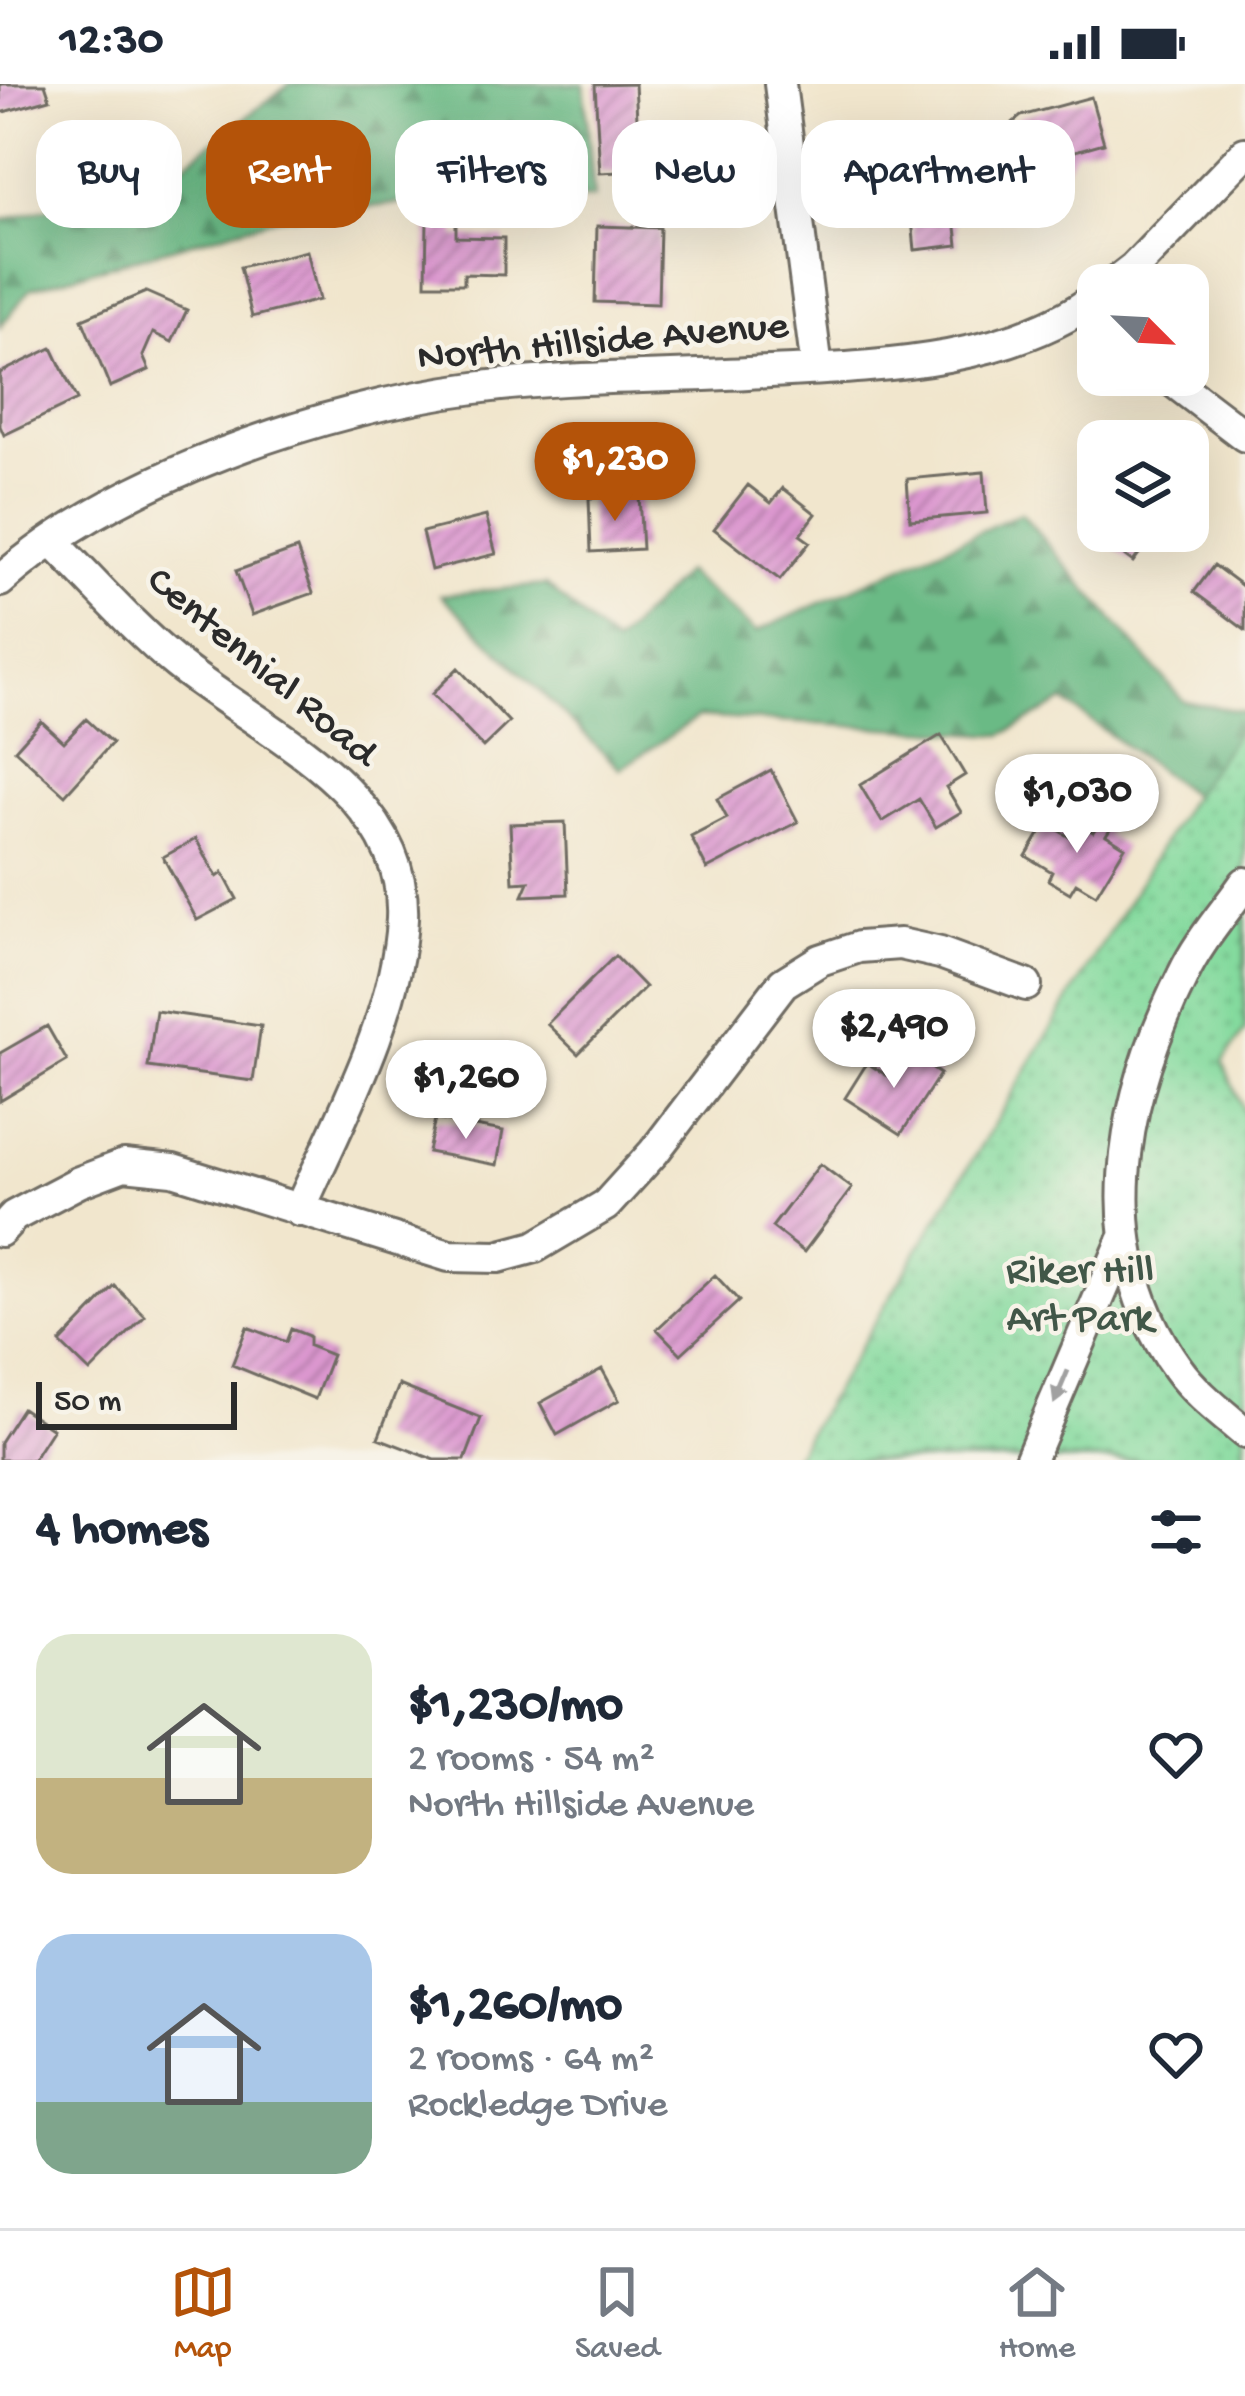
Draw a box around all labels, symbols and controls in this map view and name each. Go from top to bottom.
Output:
text: 12:30 [60,16,163,69]
chip: Buy [36,120,182,228]
chip: Rent [206,120,371,228]
chip: Filters [395,120,588,228]
chip: New [612,120,777,228]
chip: Apartment [801,120,1075,228]
north arrow [1077,264,1209,396]
map controls [1077,264,1209,552]
street label: North Hillside Avenue [415,303,792,385]
button: layers [1077,420,1209,552]
pin: $1,230 [517,422,713,524]
text: $1,230 [561,438,669,484]
street label: Centennial Road [135,558,388,782]
pin: $1,030 [979,754,1175,856]
text: $1,030 [1022,770,1132,816]
pin: $2,490 [796,989,992,1091]
text: $2,490 [839,1005,949,1051]
pin: $1,260 [368,1040,564,1142]
text: $1,260 [413,1056,519,1102]
park label: Riker Hill Art Park [1006,1249,1158,1346]
one-way arrow [1051,1370,1070,1406]
scale bar [36,1376,237,1429]
text: 50 m [54,1384,121,1422]
icon: filters [1143,1499,1209,1565]
text: 4 homes [36,1502,207,1562]
text: $1,230/mo [408,1678,623,1738]
icon: home [132,1682,276,1826]
icon: heart [1143,1721,1209,1787]
text: 2 rooms · 54 m² [408,1738,655,1784]
text: North Hillside Avenue [408,1784,754,1830]
text: $1,260/mo [408,1978,622,2038]
icon: home [132,1982,276,2126]
icon: heart [1143,2021,1209,2087]
text: 2 rooms · 64 m² [408,2038,654,2084]
text: Rockledge Drive [408,2084,667,2130]
tab: Map [170,2259,236,2369]
tab: Saved [575,2259,660,2369]
tab: Home [999,2259,1075,2369]

